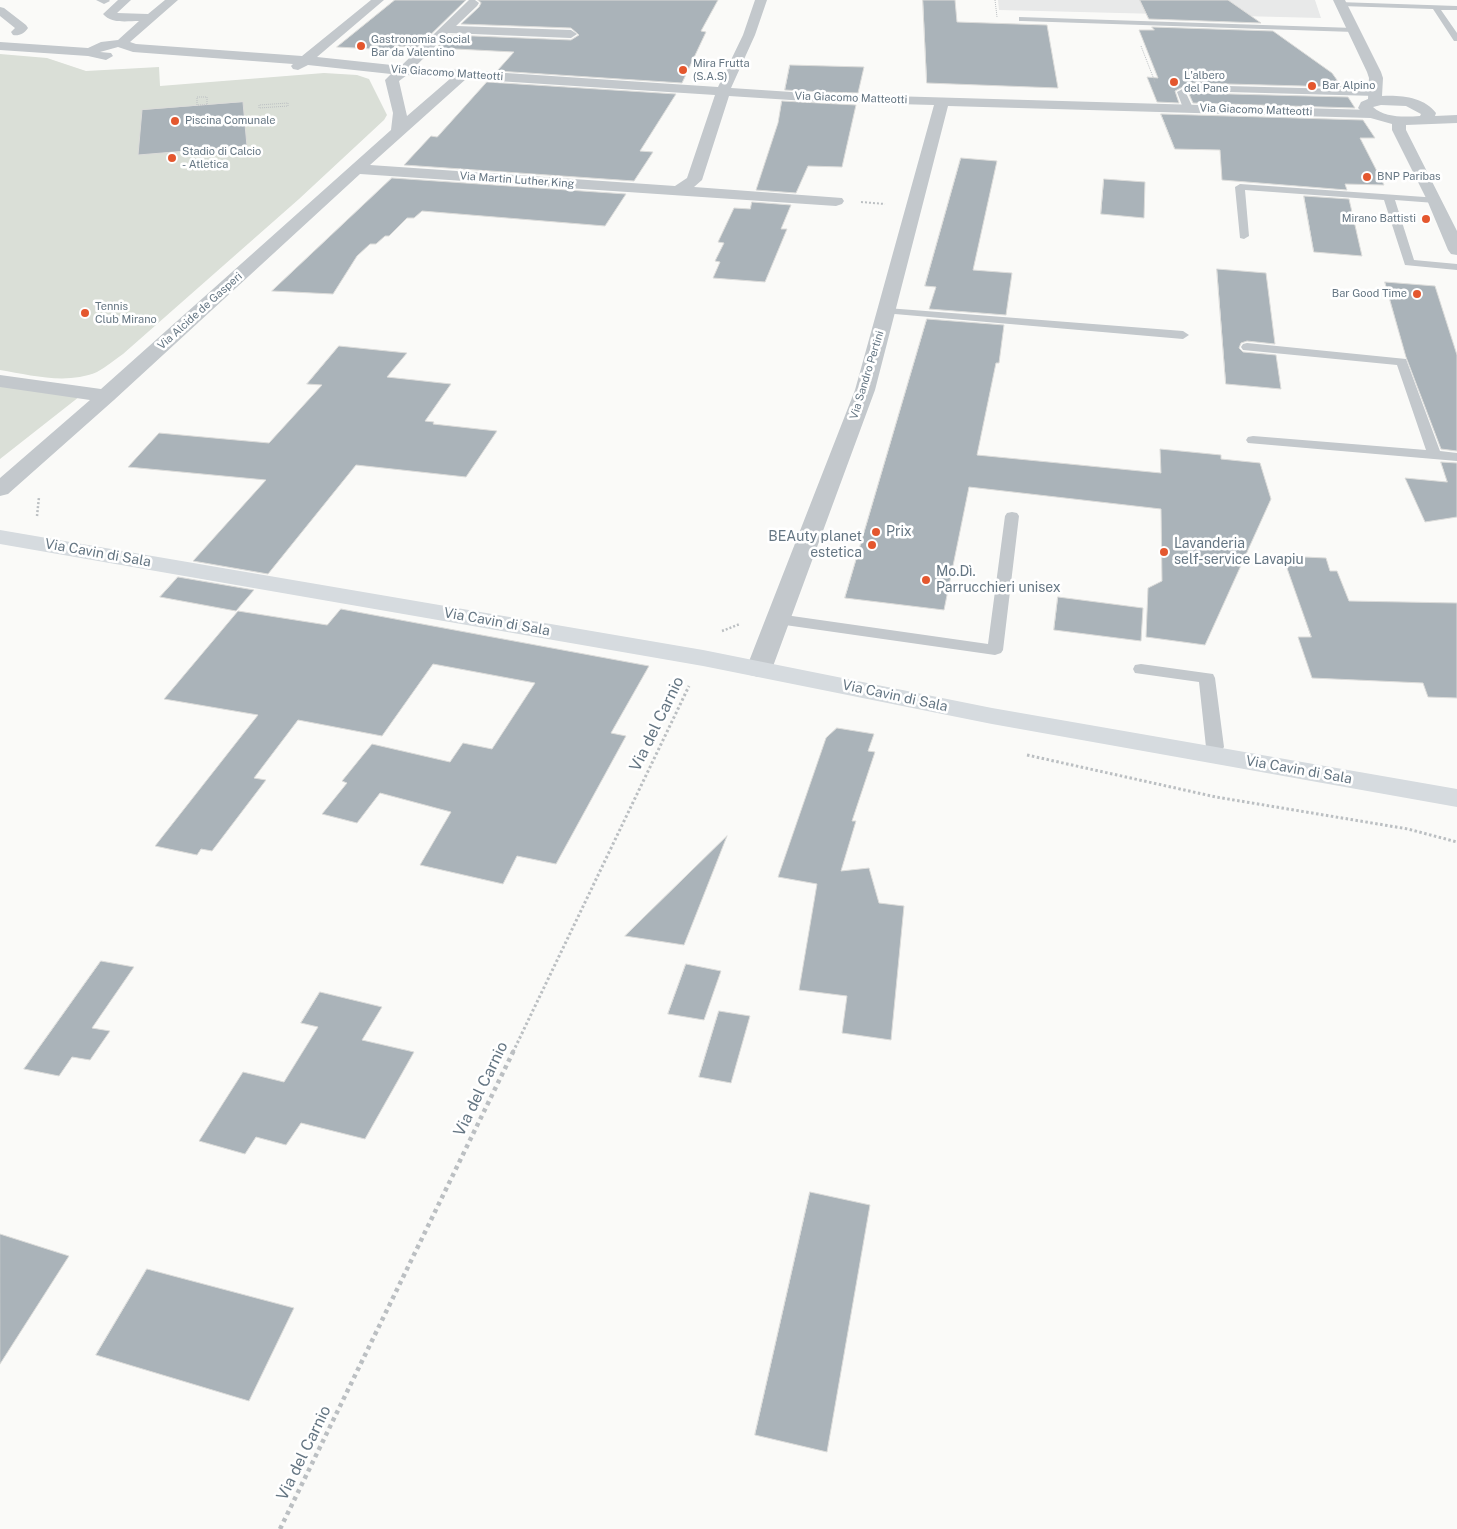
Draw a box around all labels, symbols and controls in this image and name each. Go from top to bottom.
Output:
place label: Gastronomia Social Bar da Valentino [371,33,470,59]
marker: Gastronomia Social Bar da Valentino [355,40,367,52]
place label: Mira Frutta (S.A.S) [693,57,750,83]
street label: Via Giacomo Matteotti [390,62,504,84]
marker: Mira Frutta (S.A.S) [677,64,689,76]
place label: L'albero del Pane [1184,69,1228,95]
marker: L'albero del Pane [1168,76,1180,88]
place label: Bar Alpino [1322,79,1375,93]
marker: Bar Alpino [1306,80,1318,92]
street label: Via Giacomo Matteotti [794,89,908,107]
street label: Via Giacomo Matteotti [1199,101,1313,119]
place label: Piscina Comunale [185,114,276,128]
marker: Piscina Comunale [169,115,181,127]
place label: Stadio di Calcio - Atletica [182,145,261,171]
marker: Stadio di Calcio - Atletica [166,152,178,164]
street label: Via Martin Luther King [459,169,575,191]
place label: BNP Paribas [1377,170,1441,184]
marker: BNP Paribas [1361,171,1373,183]
place label: Mirano Battisti [1342,212,1416,226]
marker: Mirano Battisti [1420,213,1432,225]
street label: Via Alcide de Gasperi [155,270,245,352]
place label: Bar Good Time [1332,287,1407,301]
marker: Bar Good Time [1411,288,1423,300]
place label: Tennis Club Mirano [95,300,157,326]
marker: Tennis Club Mirano [79,307,91,319]
street label: Via Sandro Pertini [847,329,887,421]
place label: Prix [886,524,912,540]
marker: Prix [870,526,882,538]
place label: BEAuty planet estetica [768,529,862,562]
street label: Via Cavin di Sala [44,535,152,571]
place label: Lavanderia self-service Lavapiu [1174,536,1304,568]
marker: BEAuty planet estetica [866,539,878,551]
marker: Lavanderia self-service Lavapiu [1158,546,1170,558]
place label: Mo.Dì. Parrucchieri unisex [936,564,1061,596]
marker: Mo.Dì. Parrucchieri unisex [920,574,932,586]
street label: Via Cavin di Sala [443,604,551,640]
street label: Via del Carnio [626,673,688,775]
street label: Via Cavin di Sala [841,677,949,715]
street label: Via Cavin di Sala [1245,752,1353,788]
street label: Via del Carnio [450,1038,512,1140]
street label: Via del Carnio [273,1402,335,1504]

